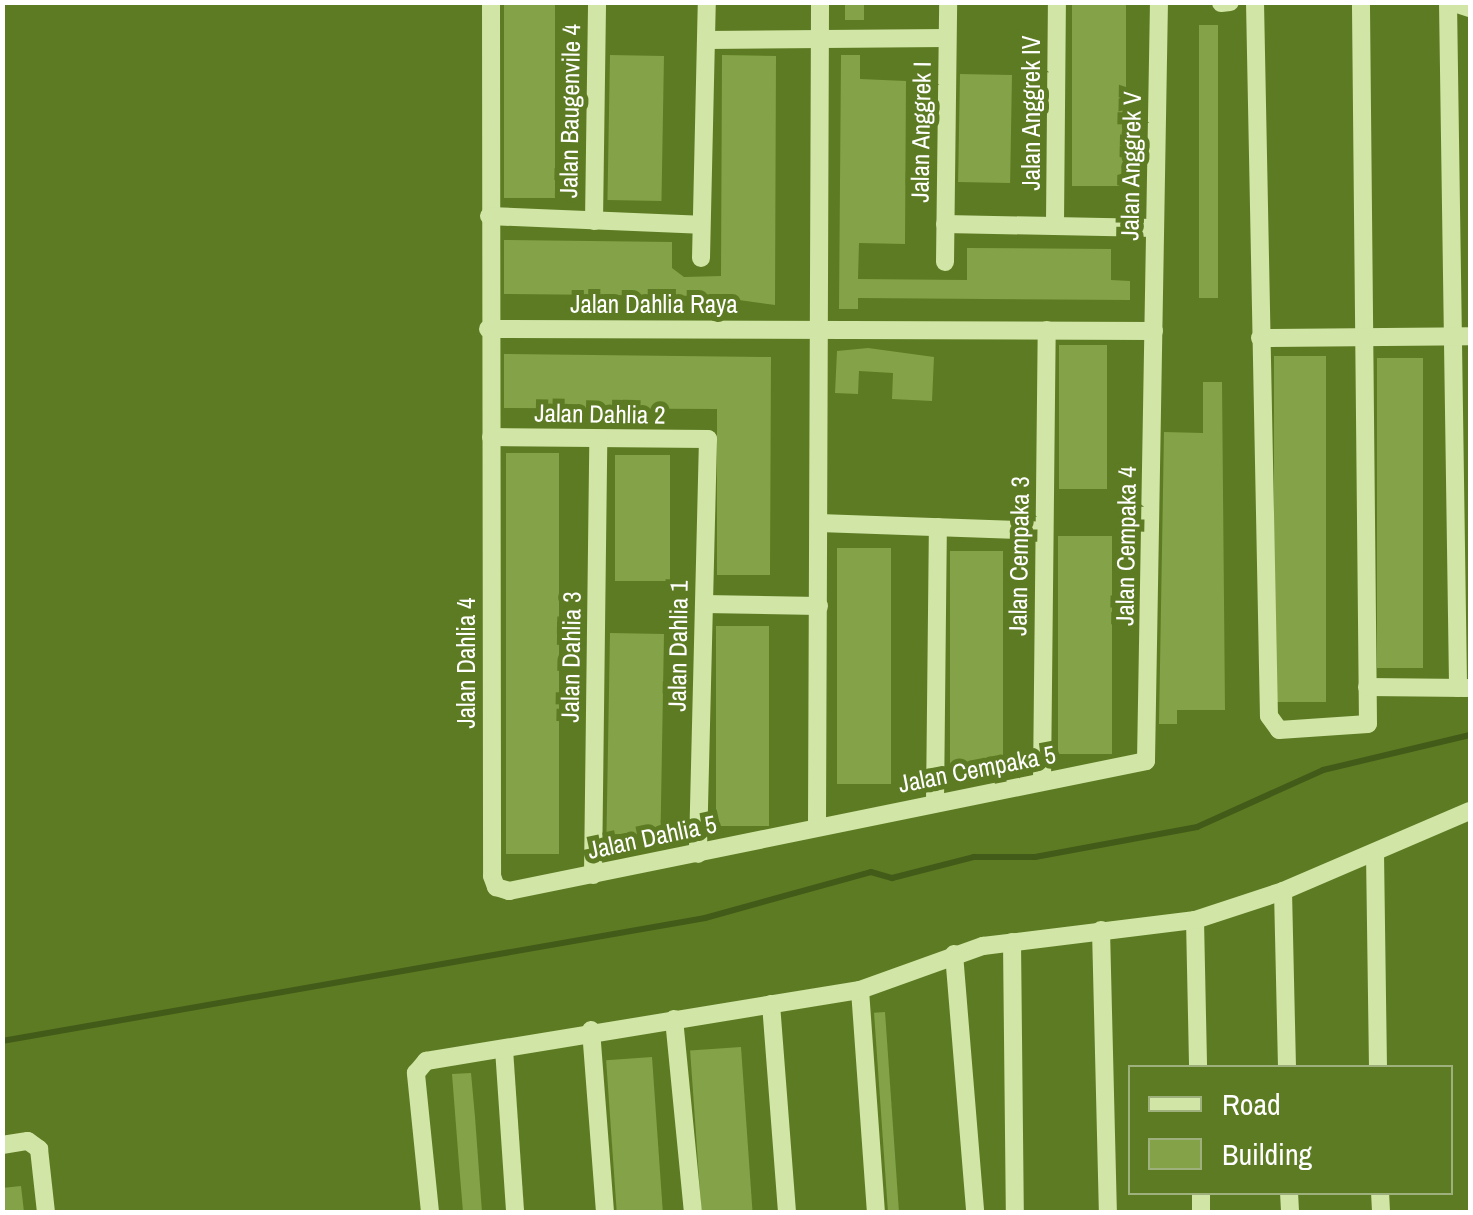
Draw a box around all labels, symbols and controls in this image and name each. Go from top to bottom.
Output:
street label: Jalan Baugenvile 4 [553,24,587,198]
street label: Jalan Anggrek IV [1016,35,1046,191]
street label: Jalan Anggrek I [905,61,937,203]
street label: Jalan Anggrek V [1115,91,1147,241]
street label: Jalan Dahlia Raya [570,289,738,319]
street label: Jalan Dahlia 2 [534,398,666,430]
street label: Jalan Cempaka 4 [1110,466,1142,626]
street label: Jalan Cempaka 3 [1003,476,1035,636]
street label: Jalan Dahlia 1 [662,580,694,712]
street label: Jalan Dahlia 3 [555,591,587,723]
street label: Jalan Dahlia 4 [451,597,481,729]
street label: Jalan Cempaka 5 [896,739,1058,799]
street label: Jalan Dahlia 5 [585,809,719,865]
legend [1128,1065,1453,1195]
text: Road [1222,1084,1281,1124]
text: Building [1222,1134,1312,1174]

